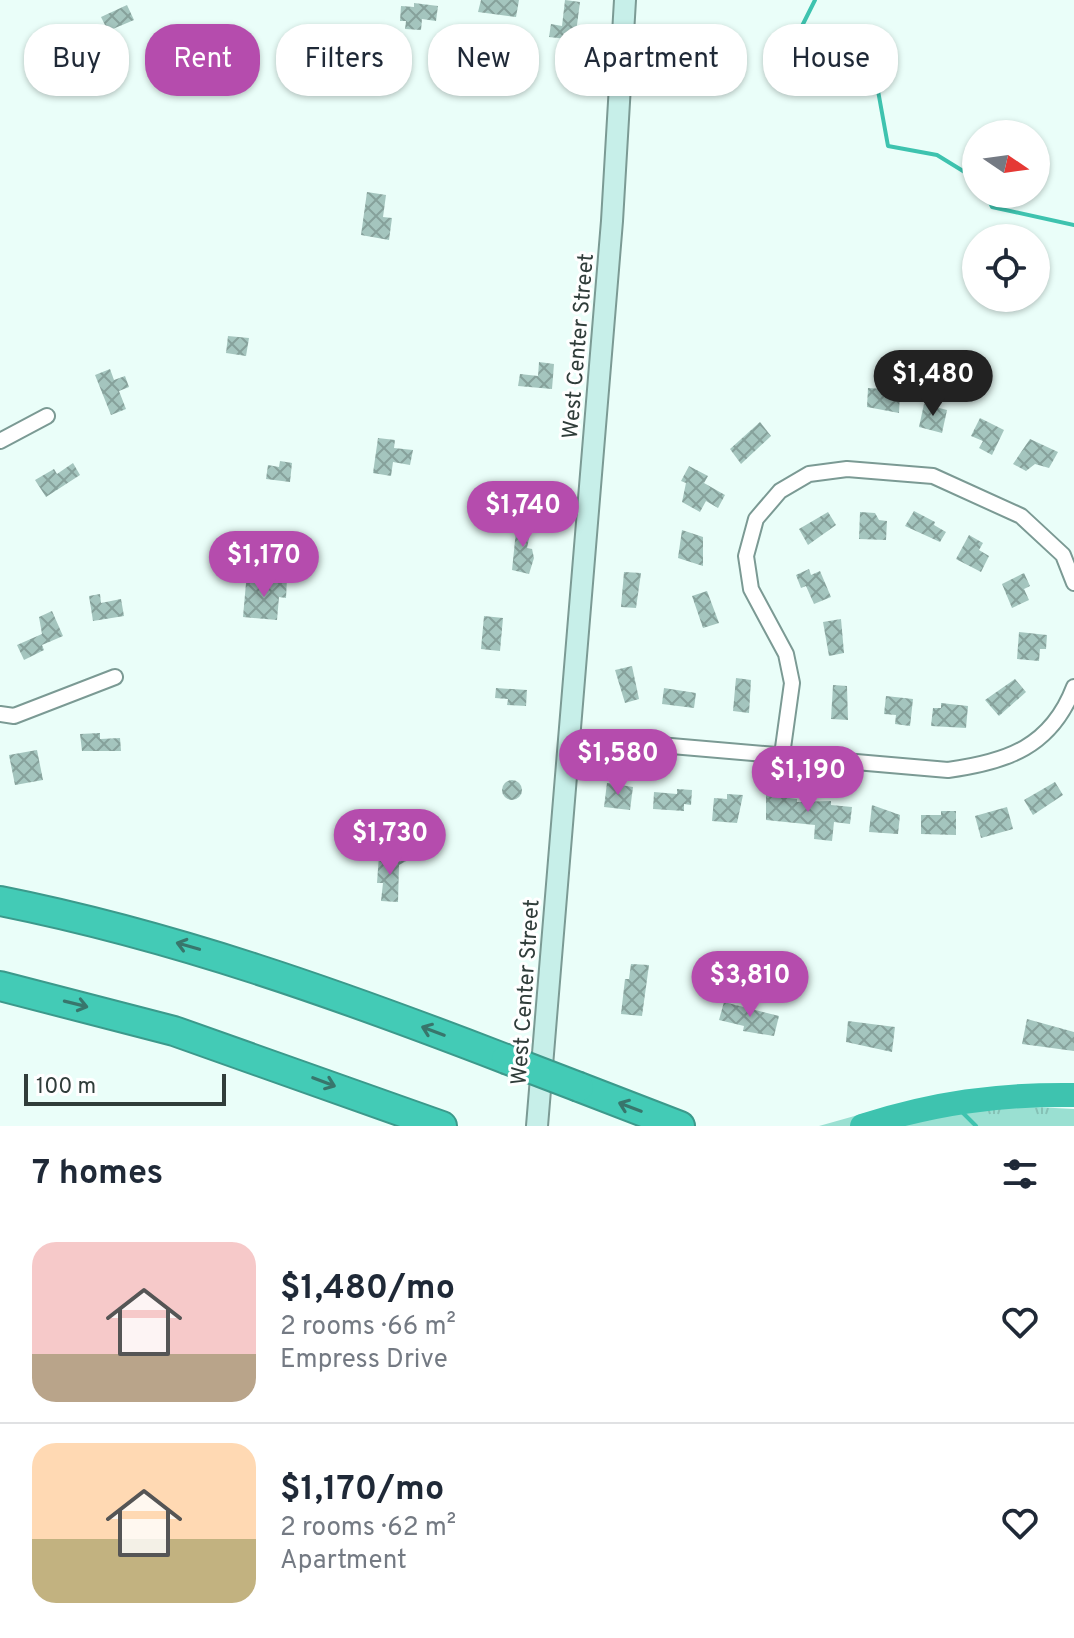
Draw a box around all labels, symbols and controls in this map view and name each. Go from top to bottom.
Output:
chip: Buy [24,24,129,96]
chip: Rent [145,24,260,96]
chip: Filters [276,24,412,96]
chip: New [428,24,539,96]
chip: Apartment [555,24,747,96]
chip: House [763,24,898,96]
north arrow [962,120,1050,208]
map controls [962,120,1050,312]
button: locate [962,224,1050,312]
street label: West Center Street [558,252,601,440]
pin: $1,480 [868,350,998,418]
text: $1,480 [892,359,974,392]
pin: $1,740 [458,481,588,549]
text: $1,740 [485,490,561,523]
pin: $1,170 [199,531,329,599]
text: $1,170 [227,540,301,573]
pin: $1,580 [553,729,683,797]
text: $1,580 [577,738,659,771]
pin: $1,190 [743,746,873,814]
text: $1,190 [770,755,846,788]
pin: $1,730 [325,809,455,877]
text: $1,730 [352,818,428,851]
street label: West Center Street [507,898,546,1086]
one-way arrow [175,938,201,953]
pin: $3,810 [685,951,815,1019]
text: $3,810 [710,960,790,993]
one-way arrow [62,997,88,1012]
one-way arrow [421,1023,446,1037]
scale bar [24,1070,226,1106]
text: 100 m [36,1074,96,1101]
one-way arrow [311,1076,336,1090]
one-way arrow [618,1098,643,1113]
icon: filters [998,1152,1042,1196]
text: 7 homes [32,1153,163,1196]
text: $1,480/mo [280,1268,455,1311]
icon: home [96,1274,192,1370]
icon: heart [998,1300,1042,1344]
text: 2 rooms · 66 m² [280,1311,456,1344]
text: Empress Drive [280,1344,448,1377]
text: $1,170/mo [280,1469,444,1512]
icon: home [96,1475,192,1571]
icon: heart [998,1501,1042,1545]
text: 2 rooms · 62 m² [280,1512,456,1545]
text: Apartment [280,1545,407,1578]

